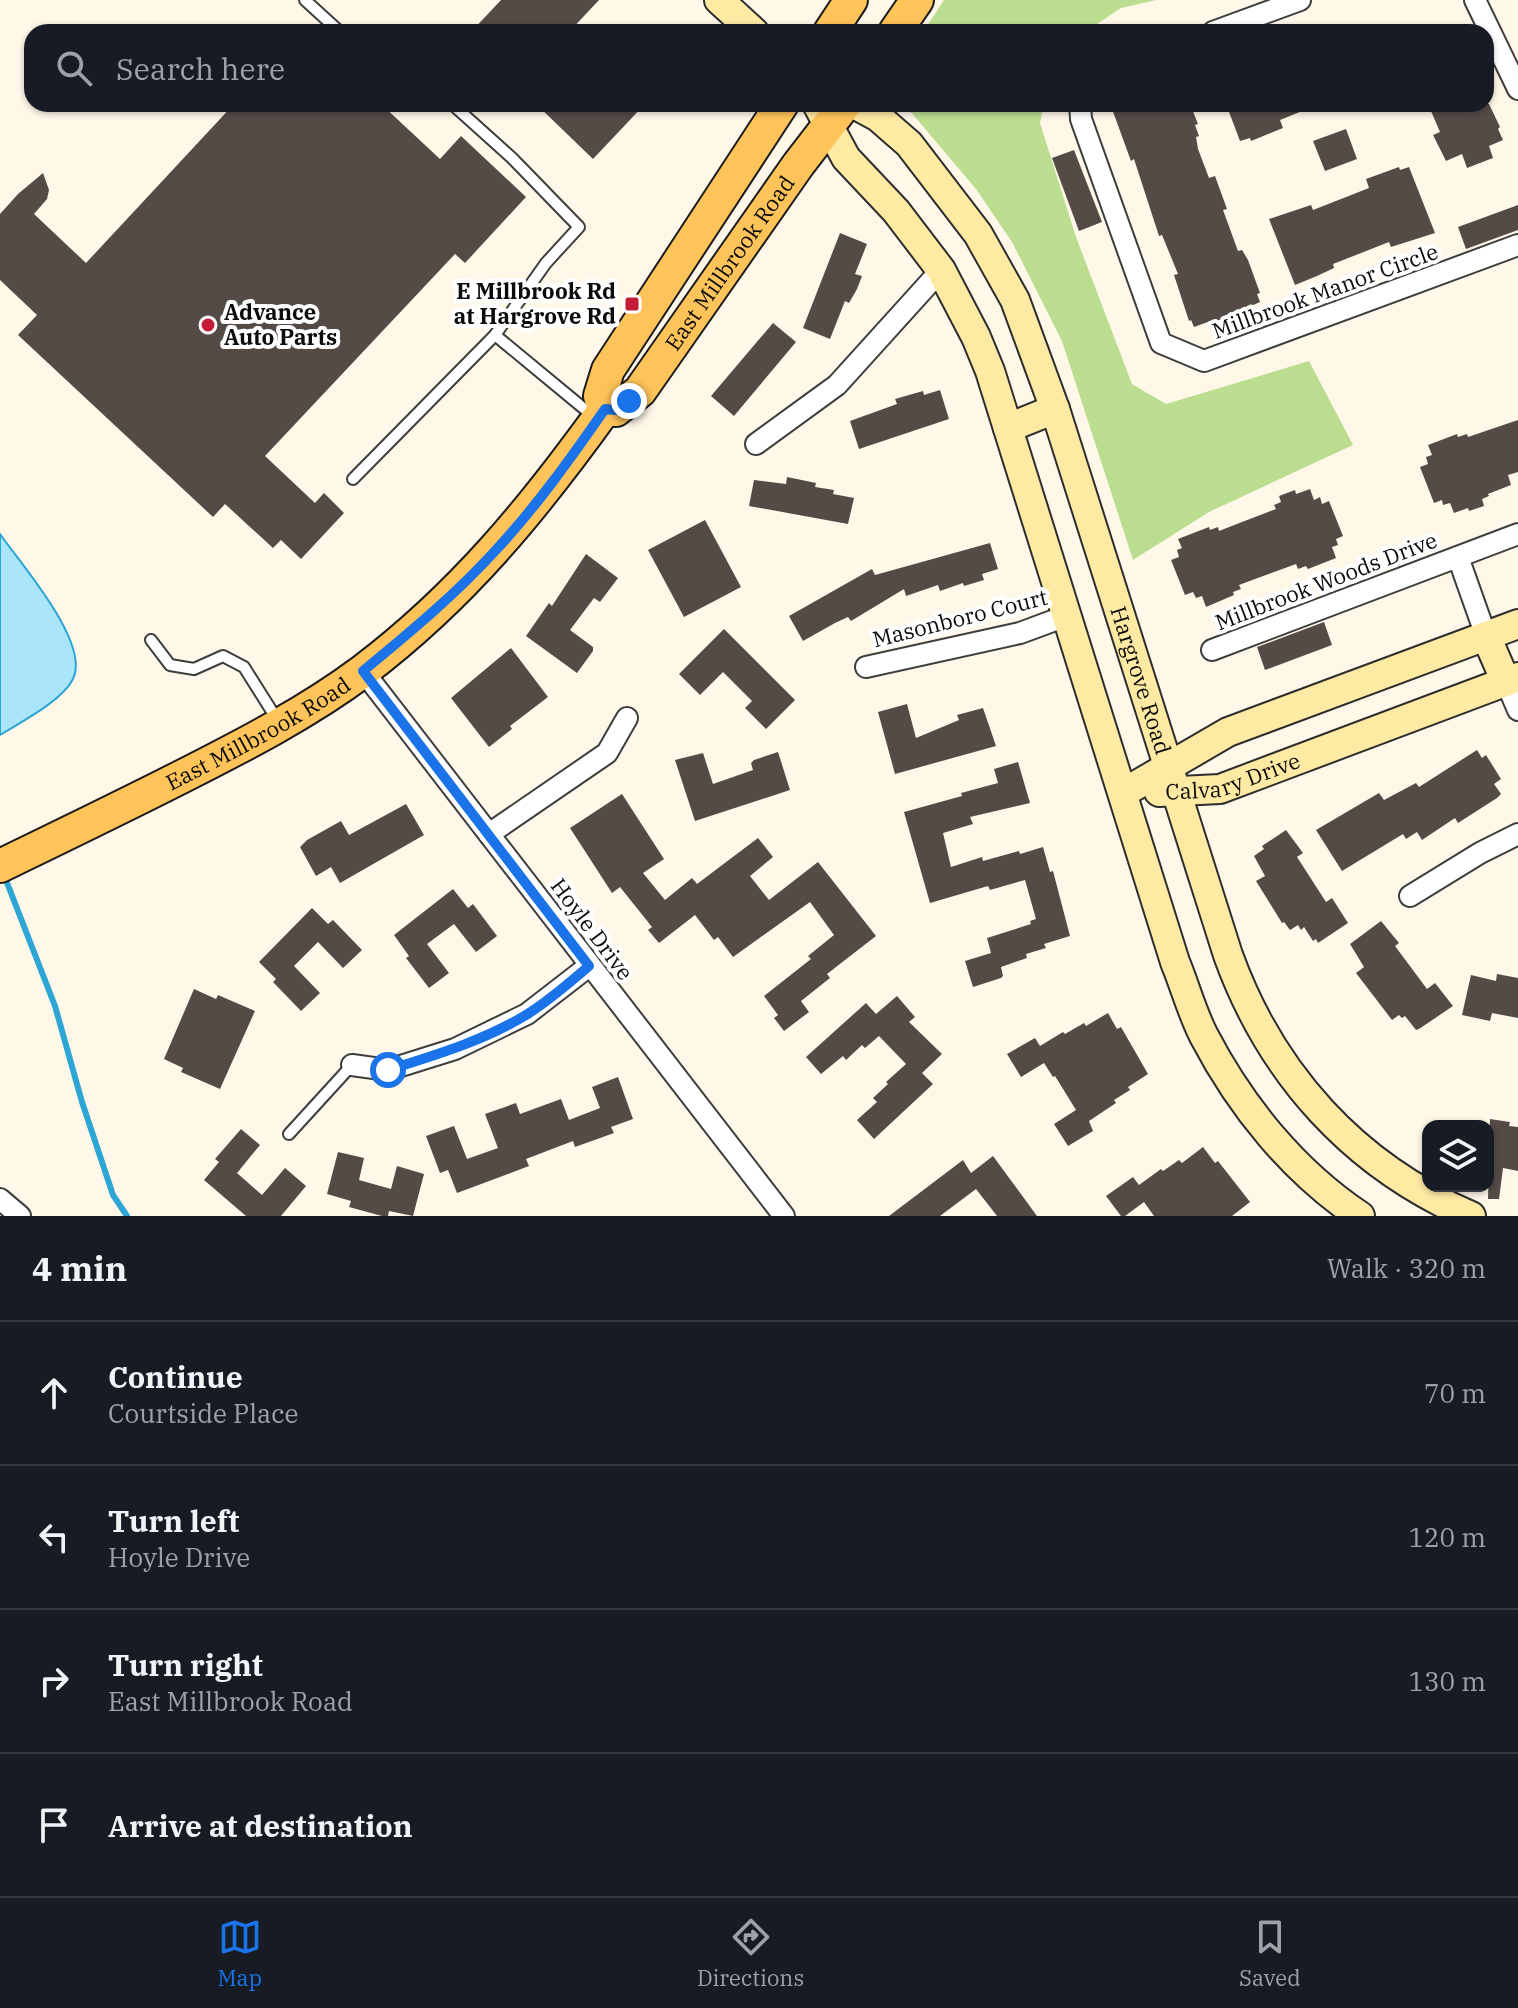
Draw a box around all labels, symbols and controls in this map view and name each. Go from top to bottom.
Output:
search box [24,24,1494,112]
icon: search [52,46,96,90]
text: Search here [116,49,285,88]
street label: East Millbrook Road [658,169,800,356]
street label: Millbrook Manor Circle [1208,236,1442,345]
place label: E Millbrook Rd at Hargrove Rd [454,276,616,330]
marker: E Millbrook Rd at Hargrove Rd [623,295,641,313]
place label: Advance Auto Parts [224,297,337,351]
marker: Advance Auto Parts [199,316,217,334]
route end [611,383,647,419]
street label: Millbrook Woods Drive [1211,525,1441,636]
street label: Masonboro Court [869,582,1051,653]
street label: Hargrove Road [1104,602,1178,758]
street label: East Millbrook Road [161,670,356,796]
street label: Calvary Drive [1165,745,1304,806]
street label: Hoyle Drive [545,872,640,985]
route start [370,1052,406,1088]
map controls [1422,1120,1494,1192]
button: layers [1422,1120,1494,1192]
text: 4 min [32,1246,127,1290]
text: Walk · 320 m [1327,1251,1486,1285]
text: Continue [108,1357,243,1396]
icon: ahead [32,1371,76,1415]
text: 70 m [1424,1376,1486,1410]
text: Courtside Place [108,1396,298,1430]
text: Turn left [108,1501,240,1540]
icon: left [32,1515,76,1559]
text: 120 m [1408,1520,1486,1554]
text: Hoyle Drive [108,1540,250,1574]
text: Turn right [108,1645,263,1684]
icon: right [32,1659,76,1703]
text: 130 m [1408,1664,1486,1698]
text: East Millbrook Road [108,1684,353,1718]
icon: arrive [32,1803,76,1847]
text: Arrive at destination [108,1806,413,1845]
tab: Map [217,1915,262,1992]
tab: Directions [697,1915,804,1992]
tab: Saved [1239,1915,1301,1992]

